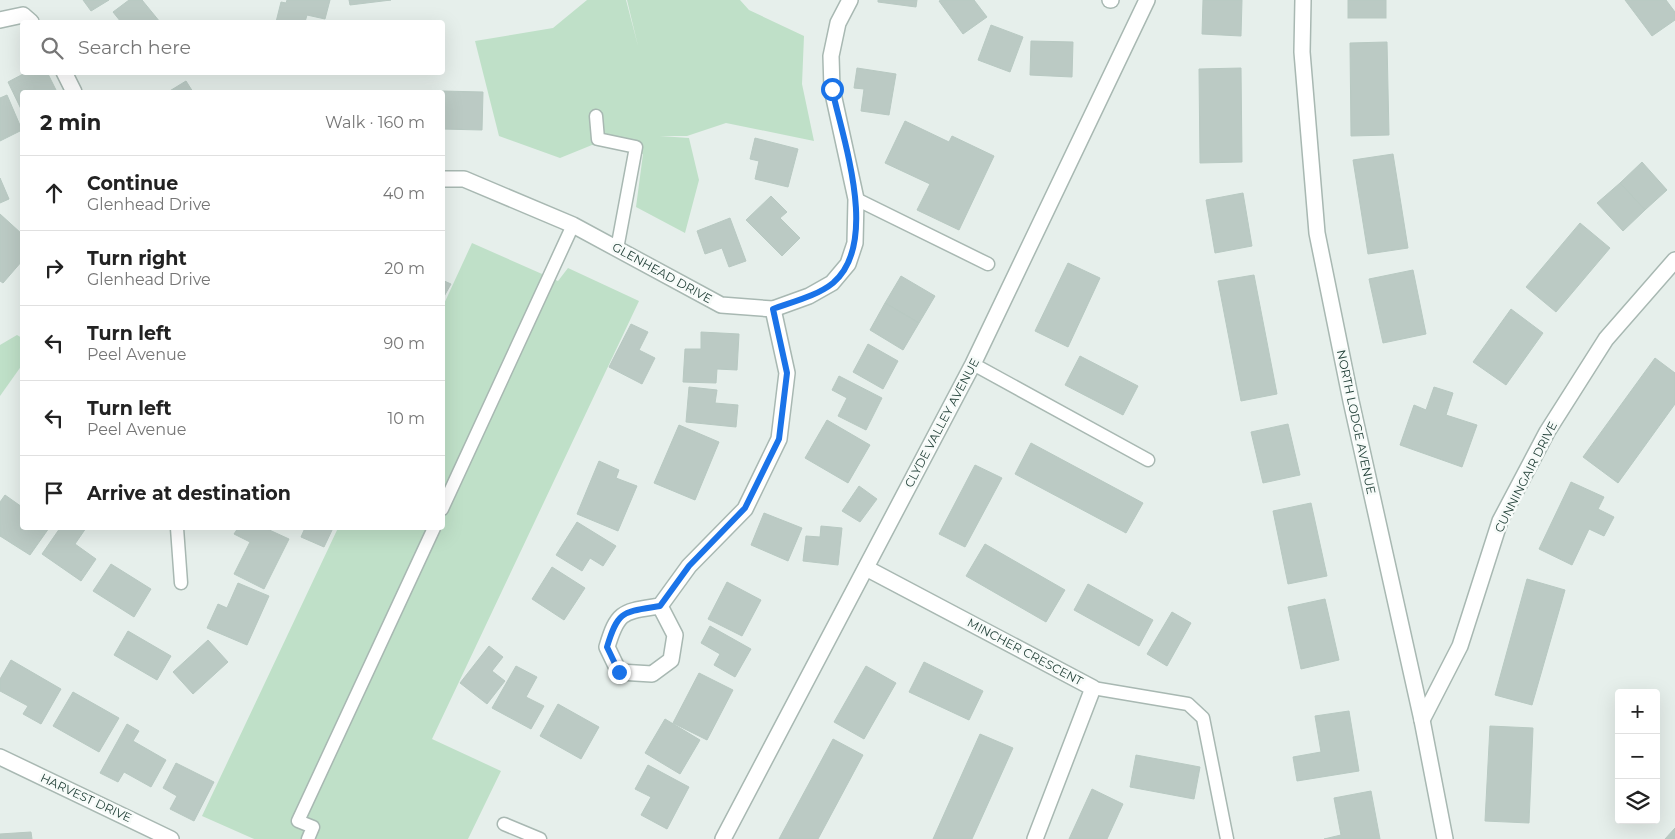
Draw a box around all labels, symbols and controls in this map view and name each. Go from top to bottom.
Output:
search box [20,20,445,75]
icon: search [38,34,66,62]
text: Search here [78,36,191,59]
route start [821,78,844,101]
text: 2 min [40,110,101,135]
text: Walk · 160 m [325,113,425,132]
text: Continue [87,172,178,195]
icon: ahead [40,179,68,207]
text: 40 m [383,184,425,203]
text: Glenhead Drive [87,195,211,214]
street label: GLENHEAD DRIVE [610,239,715,306]
text: Turn right [87,247,187,270]
icon: right [40,254,68,282]
text: 20 m [384,259,425,278]
text: Glenhead Drive [87,270,211,289]
text: Turn left [87,322,172,345]
icon: left [40,329,68,357]
text: 90 m [383,334,425,353]
text: Peel Avenue [87,345,187,364]
street label: NORTH LODGE AVENUE [1334,348,1379,495]
street label: CLYDE VALLEY AVENUE [901,356,982,490]
text: Turn left [87,397,172,420]
icon: left [40,404,68,432]
text: 10 m [387,409,425,428]
street label: CUNNINGAIR DRIVE [1491,419,1560,535]
text: Peel Avenue [87,420,187,439]
icon: arrive [40,479,68,507]
text: Arrive at destination [87,482,291,505]
street label: MINCHER CRESCENT [965,615,1086,688]
route end [608,661,631,684]
map controls [1615,689,1660,824]
button: + [1615,689,1660,734]
button: − [1615,734,1660,779]
street label: HARVEST DRIVE [38,770,134,825]
button: layers [1615,779,1660,824]

